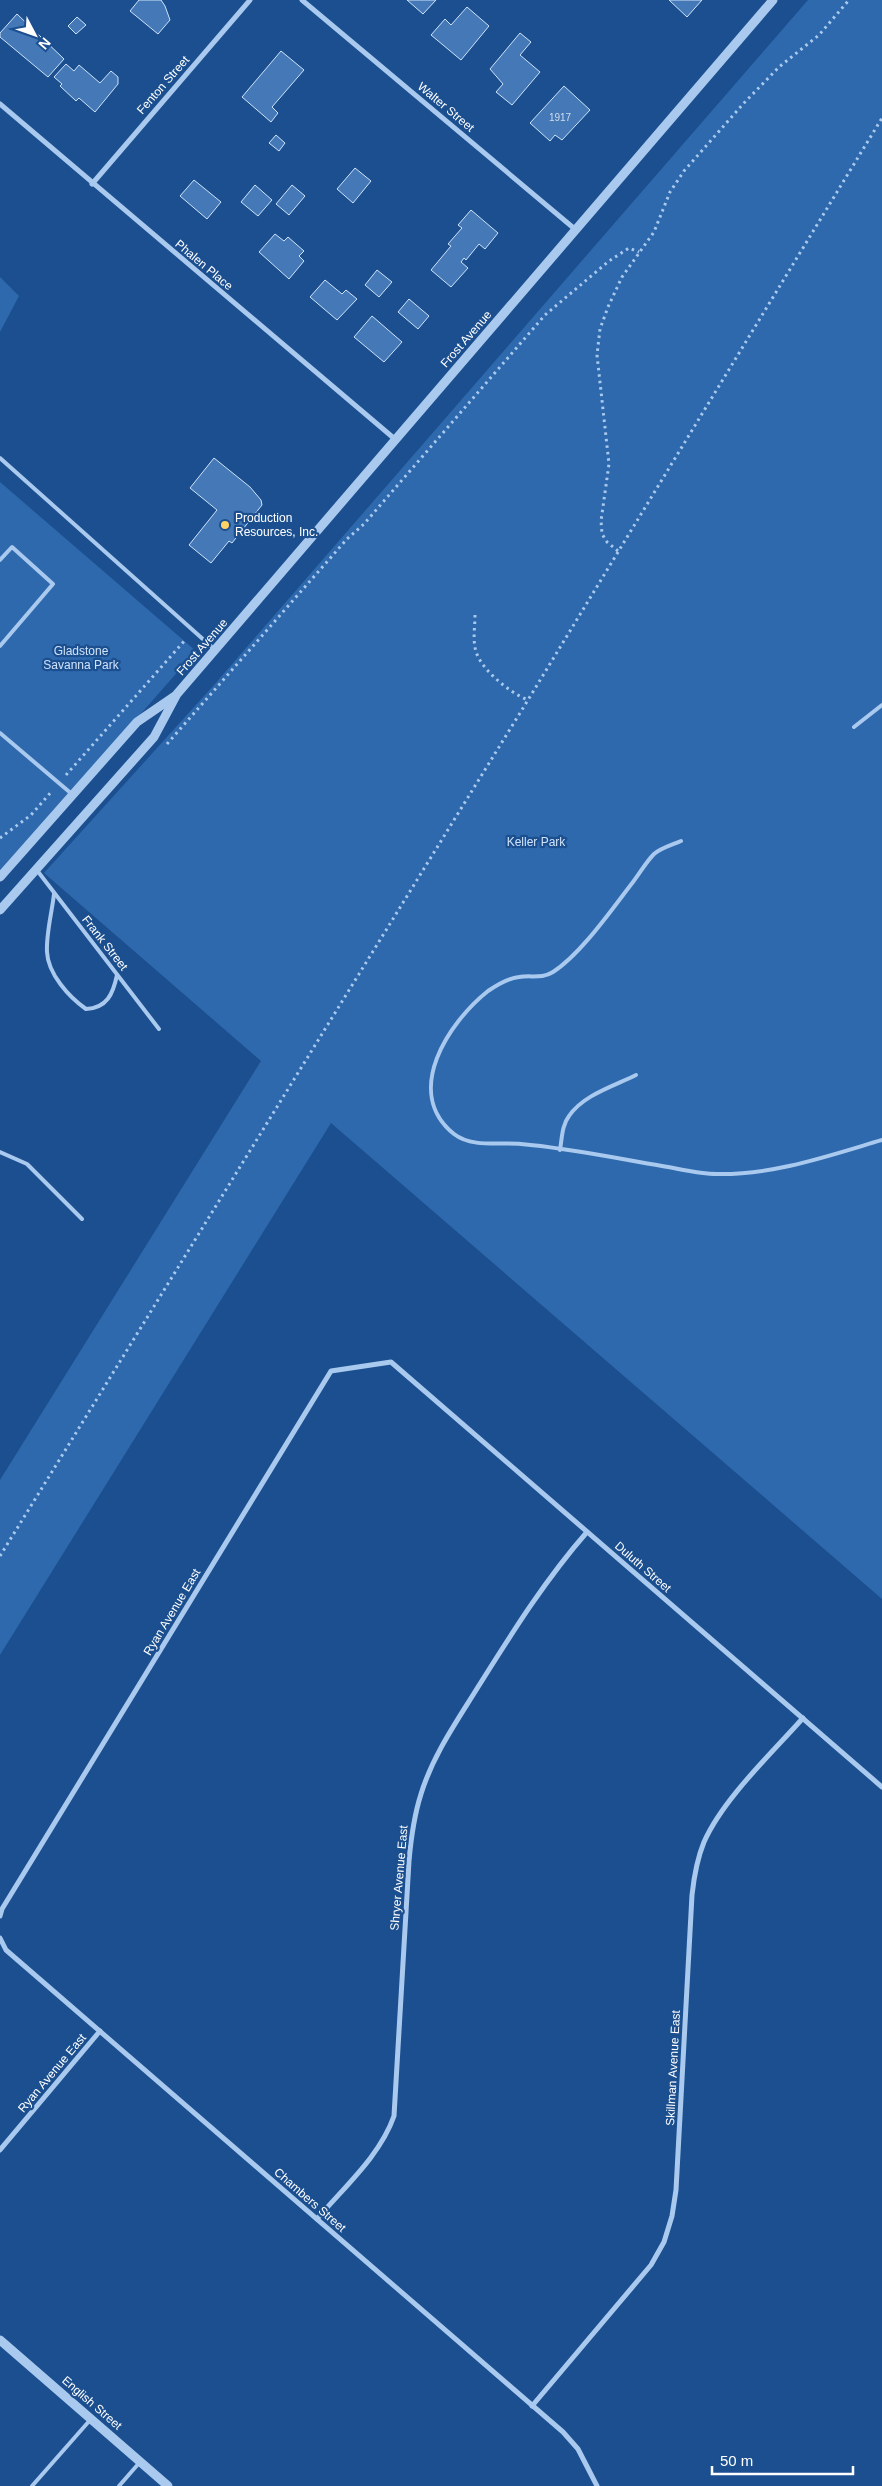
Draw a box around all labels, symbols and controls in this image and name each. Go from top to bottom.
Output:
north arrow [10,10,60,60]
text: N [35,34,54,53]
street label: Fenton Street [134,52,193,117]
street label: Walter Street [415,79,478,135]
house number: 1917 [549,112,572,123]
street label: Phalen Place [172,237,236,293]
street label: Frost Avenue [438,308,495,370]
place label: Production Resources, Inc. [235,511,318,539]
marker: Production Resources, Inc. [219,519,231,531]
street label: Frost Avenue [174,616,231,678]
park label: Gladstone Savanna Park [43,644,120,672]
park label: Keller Park [507,835,566,849]
street label: Frank Street [79,913,131,974]
street label: Duluth Street [612,1539,675,1596]
street label: Ryan Avenue East [141,1566,204,1658]
street label: Shryer Avenue East [387,1824,411,1931]
street label: Skillman Avenue East [663,2009,683,2126]
street label: Ryan Avenue East [15,2030,89,2115]
street label: Chambers Street [271,2165,349,2235]
street label: English Street [59,2373,125,2433]
scale bar [712,2444,853,2476]
text: 50 m [720,2452,753,2469]

